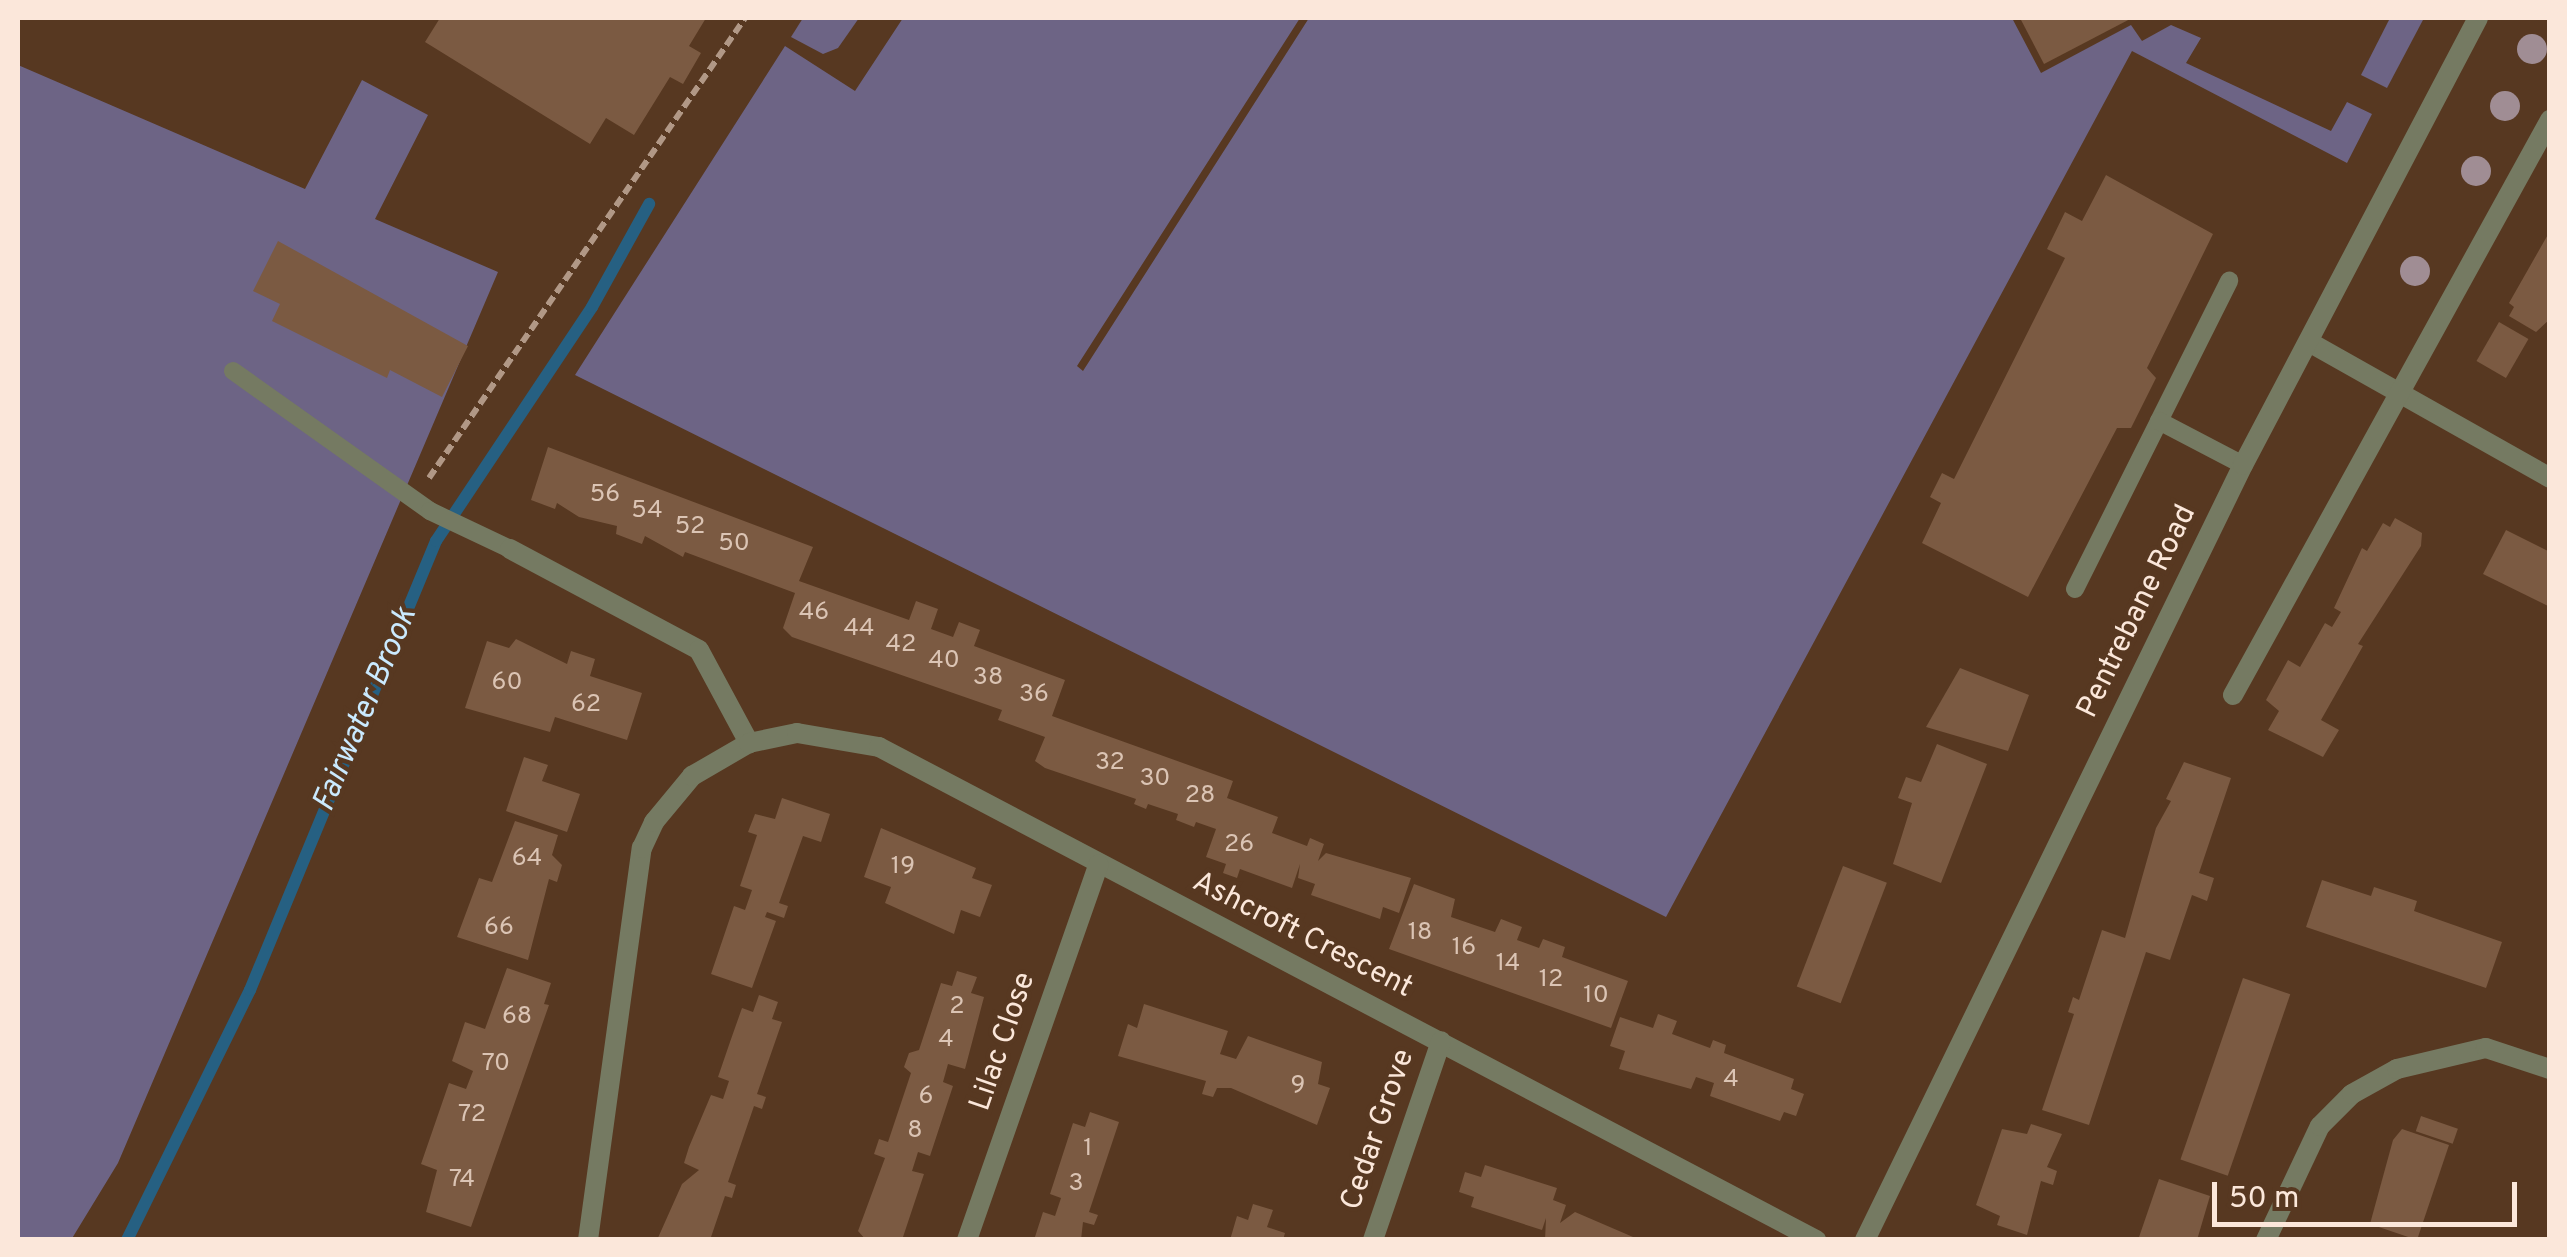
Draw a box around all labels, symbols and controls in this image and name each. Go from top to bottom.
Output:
house number: 56 [590,480,620,510]
house number: 54 [631,496,663,526]
street label: Pentrebane Road [2071,500,2205,724]
house number: 52 [675,512,705,542]
house number: 50 [718,529,750,559]
house number: 46 [799,598,829,628]
water label: Fairwater Brook [306,602,426,818]
house number: 44 [843,614,875,644]
house number: 42 [886,630,916,660]
house number: 40 [928,646,960,676]
house number: 38 [973,663,1003,693]
house number: 60 [492,668,522,698]
house number: 36 [1019,680,1049,710]
house number: 62 [571,690,601,720]
house number: 32 [1095,748,1125,778]
house number: 30 [1140,764,1170,794]
house number: 28 [1185,781,1215,811]
house number: 26 [1224,830,1254,860]
house number: 64 [512,844,542,874]
house number: 19 [891,852,915,882]
street label: Ashcroft Crescent [1186,865,1418,1007]
house number: 66 [484,913,514,943]
house number: 18 [1408,918,1432,948]
house number: 16 [1452,933,1476,963]
house number: 14 [1496,949,1520,979]
house number: 12 [1539,965,1563,995]
street label: Lilac Close [964,968,1044,1116]
house number: 10 [1583,981,1609,1011]
house number: 2 [949,992,965,1022]
house number: 68 [502,1002,532,1032]
house number: 4 [938,1025,954,1055]
street label: Cedar Grove [1335,1045,1423,1215]
house number: 70 [482,1049,510,1079]
house number: 4 [1723,1065,1739,1095]
house number: 9 [1291,1071,1305,1101]
house number: 6 [919,1082,933,1112]
house number: 72 [458,1100,486,1130]
house number: 8 [907,1116,923,1146]
house number: 1 [1083,1134,1093,1164]
scale bar [2217,1162,2522,1224]
house number: 74 [449,1165,475,1195]
house number: 3 [1068,1169,1084,1199]
text: 50 m [2229,1181,2299,1218]

